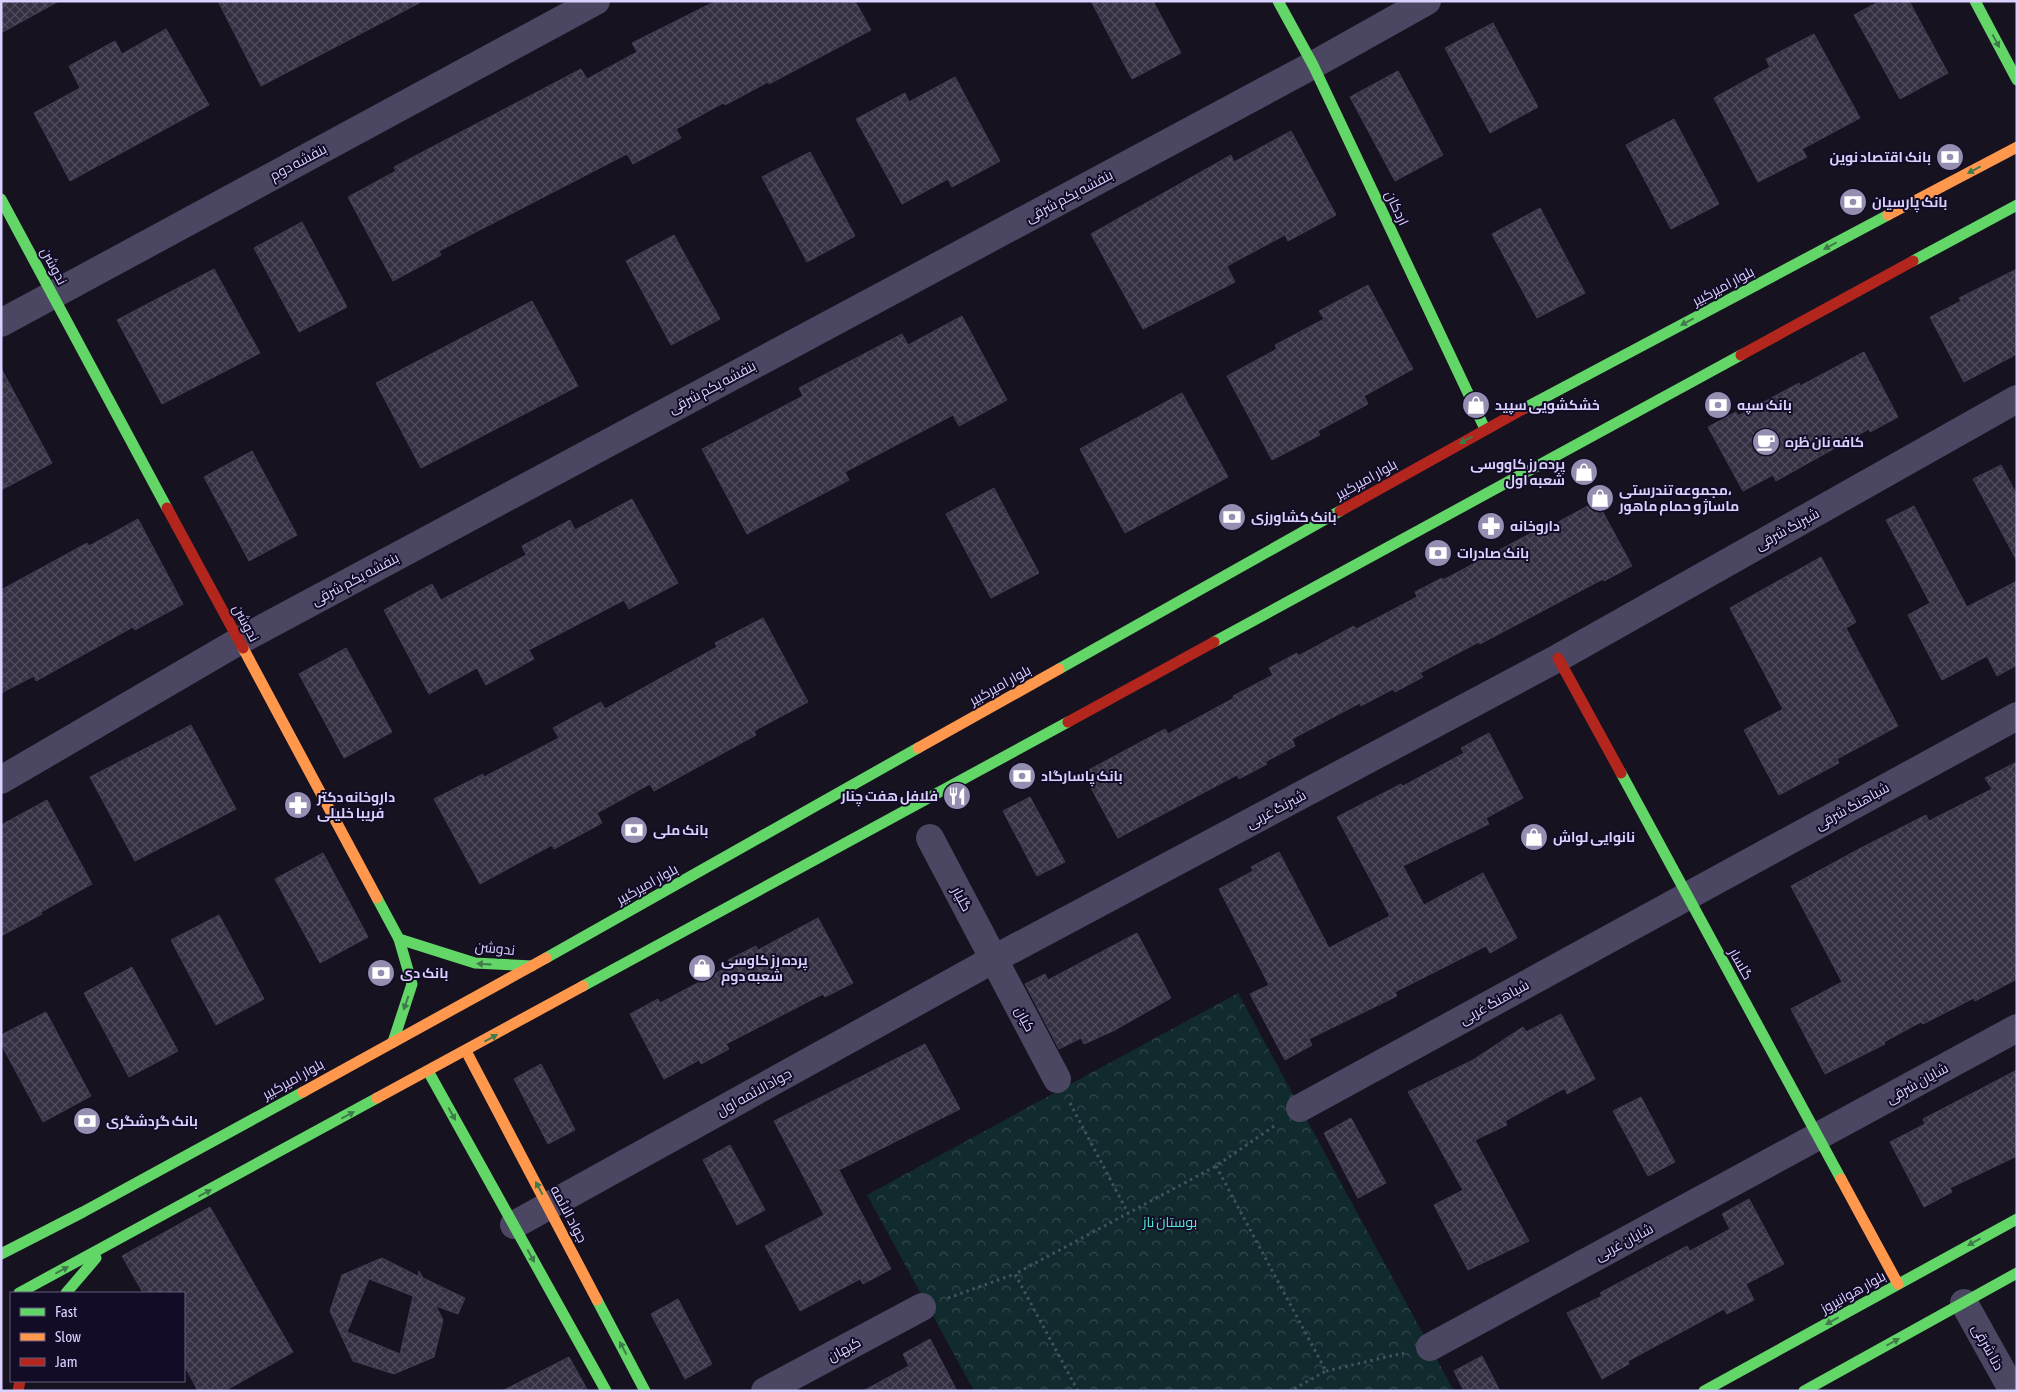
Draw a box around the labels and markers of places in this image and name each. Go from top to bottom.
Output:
bank icon: بانک اقتصاد نوین [1935,142,1965,172]
place label: بانک اقتصاد نوین [1830,149,1931,166]
bank icon: بانک پارسیان [1838,187,1868,217]
place label: بانک پارسیان [1872,194,1947,213]
shop icon: خشکشویی سپید [1461,390,1491,420]
bank icon: بانک سپه [1703,390,1733,420]
place label: خشکشویی سپید [1495,397,1600,415]
place label: بانک سپه [1737,397,1792,415]
cafe icon: کافه نان طُره [1751,427,1781,457]
place label: کافه نان طُره [1785,434,1864,451]
place label: پرده رز کاووسی شعبه اول [1470,456,1565,489]
shop icon: پرده رز کاووسی شعبه اول [1569,457,1599,487]
place label: مجموعه تندرستی، ماساژ و حمام ماهور [1618,482,1739,516]
shop icon: مجموعه تندرستی، ماساژ و حمام ماهور [1585,483,1615,513]
bank icon: بانک کشاورزی [1217,502,1247,532]
place label: بانک کشاورزی [1251,509,1337,526]
pharmacy icon: داروخانه [1476,511,1506,541]
place label: داروخانه [1510,518,1560,535]
bank icon: بانک صادرات [1423,538,1453,568]
place label: بانک صادرات [1457,545,1529,561]
bank icon: بانک پاسارگاد [1007,761,1037,791]
place label: بانک پاسارگاد [1041,768,1123,787]
restaurant icon: فلافل هفت چنار [942,781,972,811]
place label: فلافل هفت چنار [840,788,938,807]
place label: داروخانه دکتر فریبا خلیلی [316,789,395,822]
pharmacy icon: داروخانه دکتر فریبا خلیلی [283,790,313,820]
bank icon: بانک ملی [619,815,649,845]
place label: بانک ملی [653,822,708,839]
shop icon: نانوایی لواش [1519,822,1549,852]
place label: نانوایی لواش [1553,829,1635,846]
place label: پرده رز کاوسی شعبه دوم [721,952,808,986]
shop icon: پرده رز کاوسی شعبه دوم [687,953,717,983]
bank icon: بانک دی [366,958,396,988]
place label: بانک دی [400,965,448,981]
bank icon: بانک گردشگری [72,1106,102,1136]
place label: بانک گردشگری [106,1113,198,1130]

